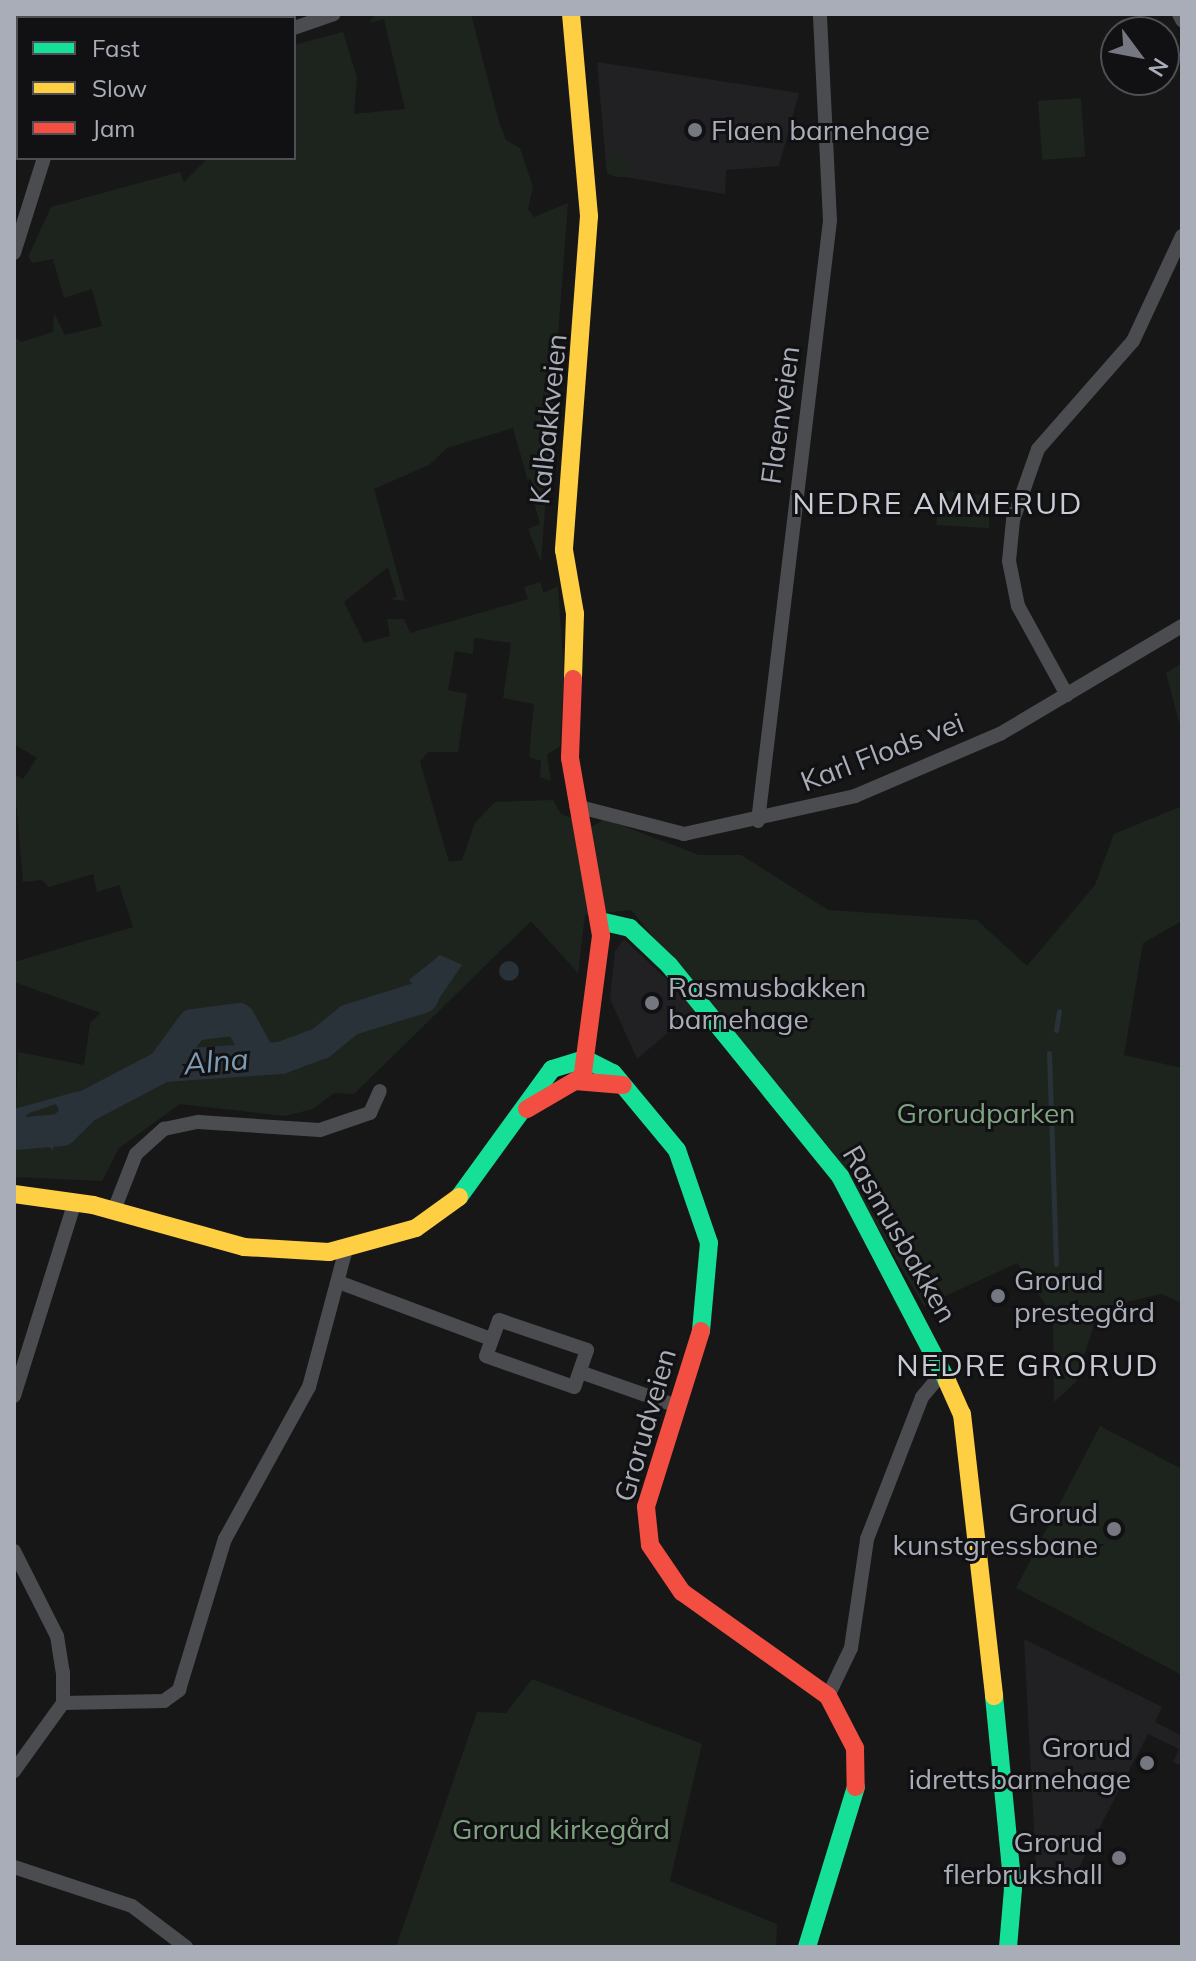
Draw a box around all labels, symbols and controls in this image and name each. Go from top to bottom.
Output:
legend [16,16,296,160]
north arrow [1100,16,1180,96]
text: Fast [92,33,140,63]
text: N [1142,53,1175,82]
text: Slow [92,73,147,103]
text: Jam [92,113,135,143]
place label: Flaen barnehage [711,113,930,147]
marker: Flaen barnehage [686,121,704,139]
street label: Kalbakkveien [522,332,574,506]
street label: Flaenveien [754,344,806,486]
district label: NEDRE AMMERUD [793,485,1083,521]
street label: Karl Flods vei [796,706,968,798]
place label: Rasmusbakken barnehage [668,970,866,1036]
marker: Rasmusbakken barnehage [643,994,661,1012]
water label: Alna [182,1040,250,1082]
park label: Grorudparken [896,1096,1076,1130]
street label: Rasmusbakken [836,1140,964,1328]
place label: Grorud prestegård [1014,1263,1155,1329]
marker: Grorud prestegård [989,1287,1007,1305]
street label: Grorudveien [607,1345,683,1505]
district label: NEDRE GRORUD [896,1347,1160,1383]
place label: Grorud kunstgressbane [892,1496,1098,1562]
marker: Grorud kunstgressbane [1105,1520,1123,1538]
place label: Grorud idrettsbarnehage [908,1730,1131,1796]
marker: Grorud idrettsbarnehage [1138,1754,1156,1772]
park label: Grorud kirkegård [452,1812,670,1846]
place label: Grorud flerbrukshall [944,1825,1103,1891]
marker: Grorud flerbrukshall [1110,1849,1128,1867]

